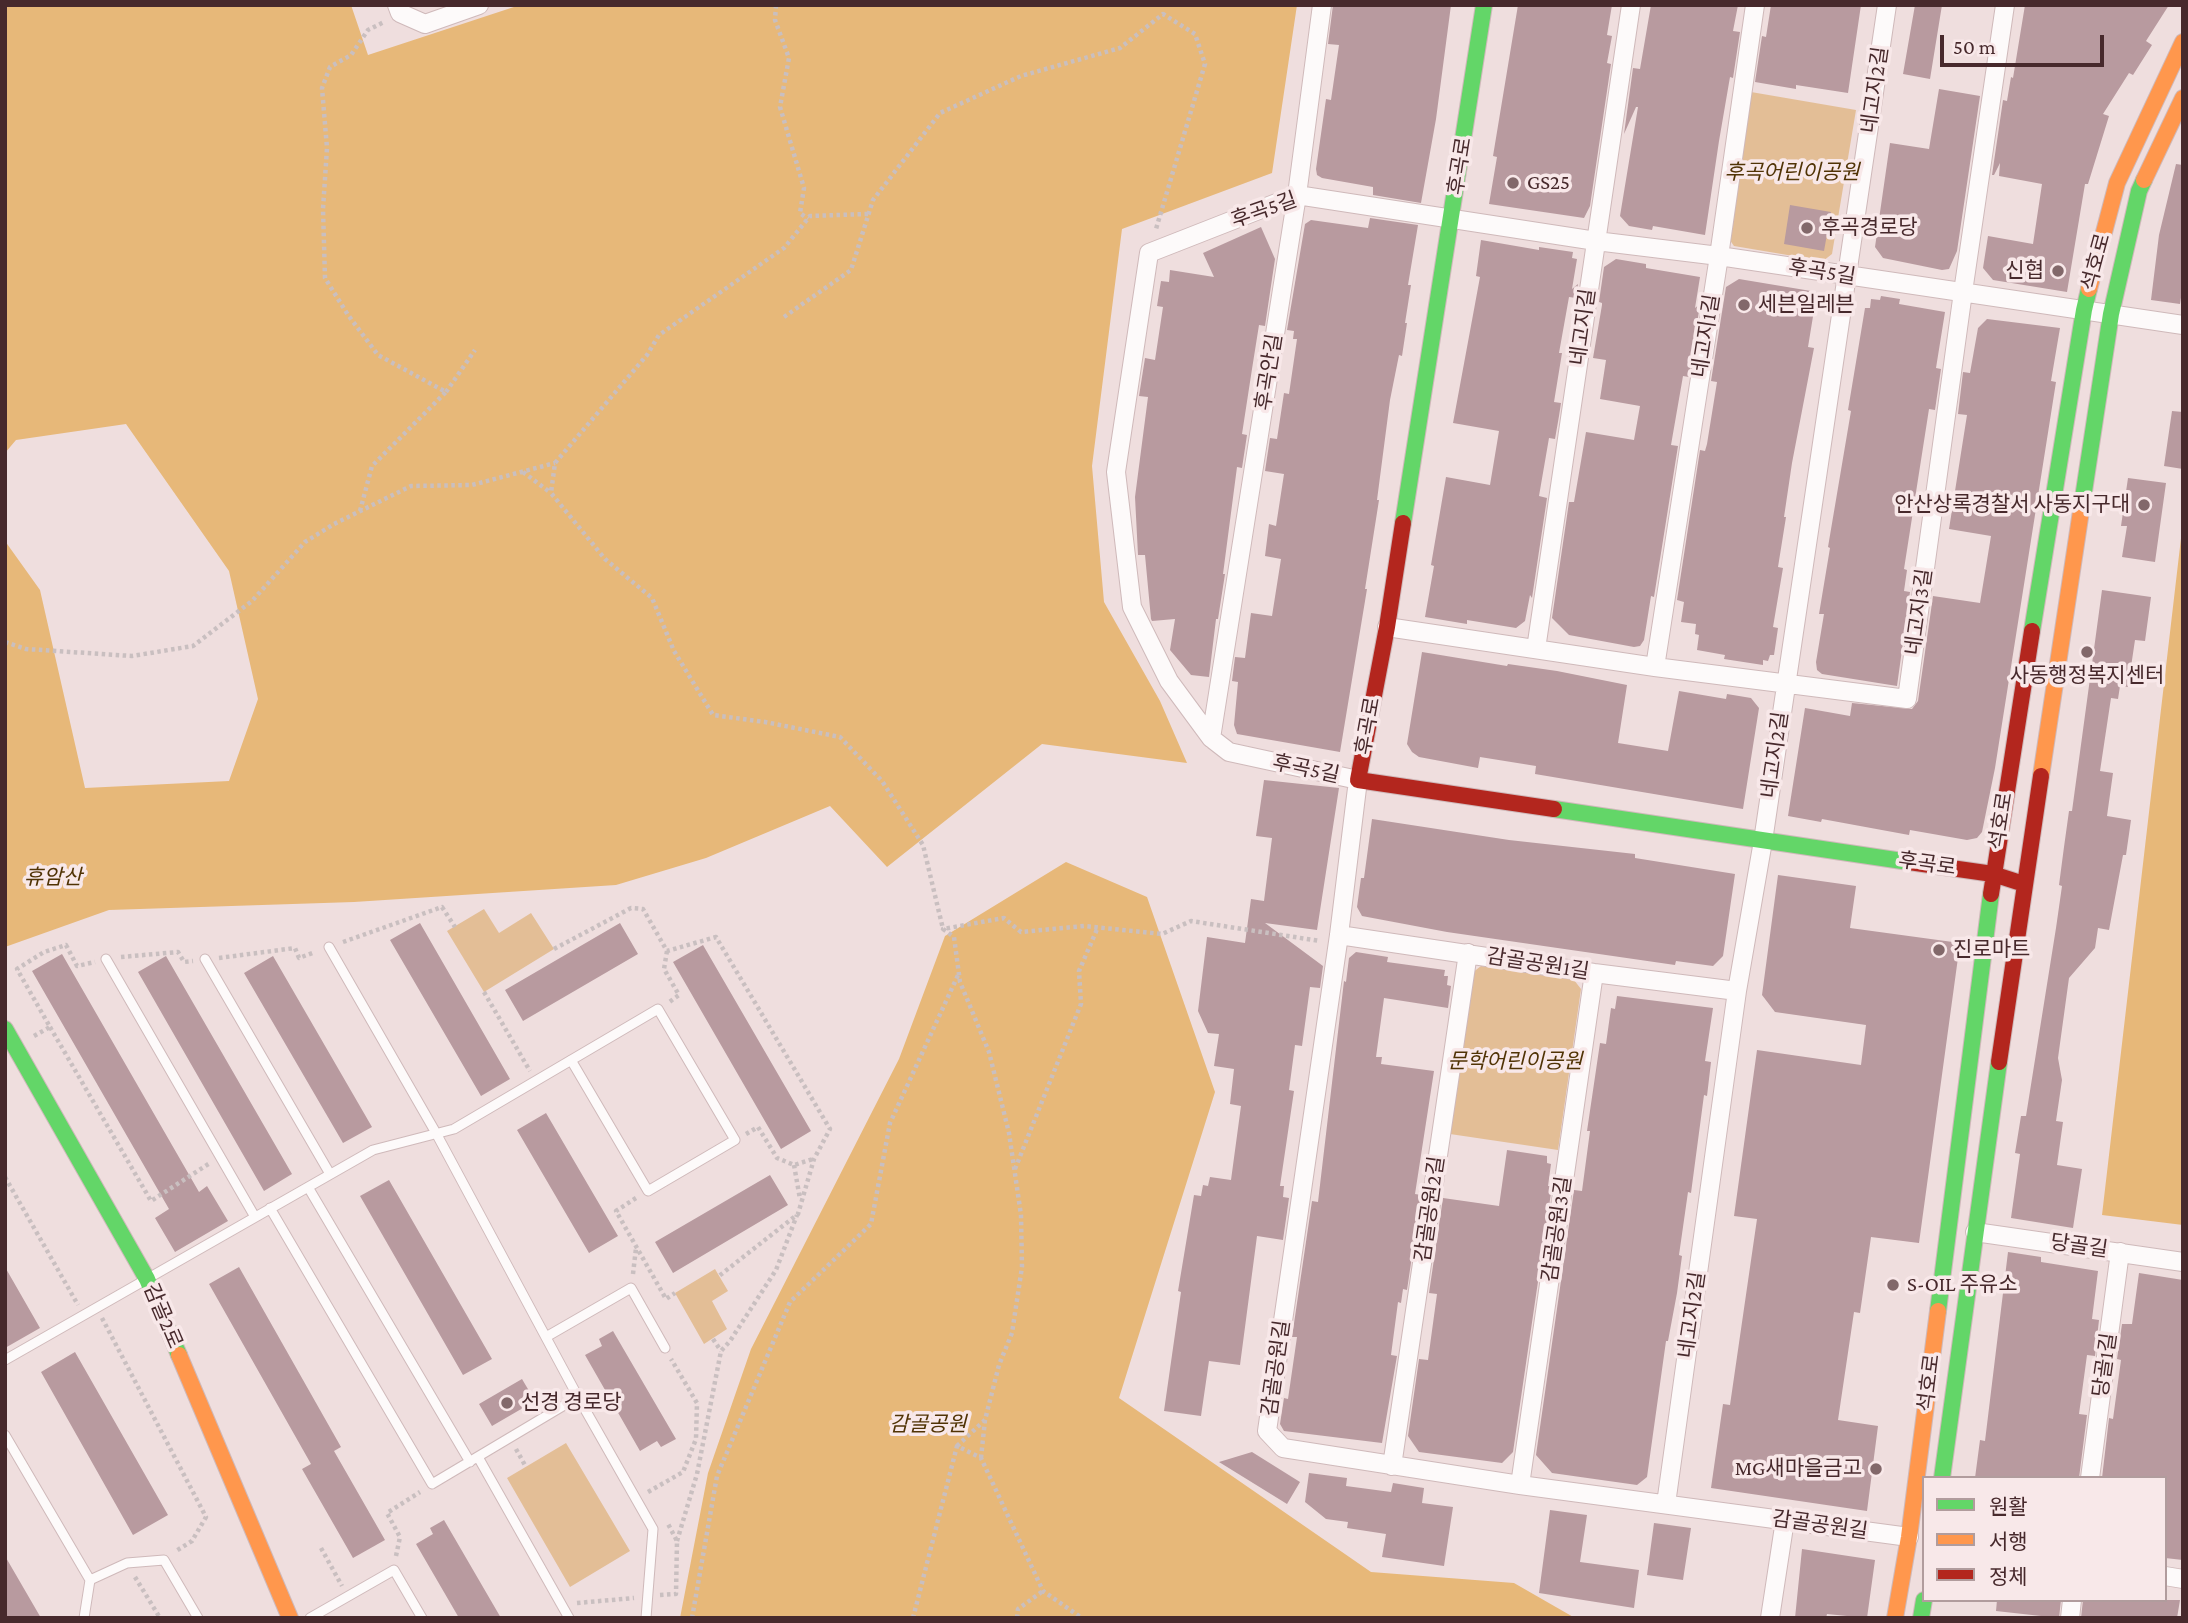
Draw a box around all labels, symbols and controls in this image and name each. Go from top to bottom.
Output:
scale bar [1943,21,2108,65]
text: 50 m [1953,35,1996,59]
street label: 네고지2길 [1856,45,1894,135]
street label: 후곡로 [1443,135,1477,197]
park label: 후곡어린이공원 [1724,160,1860,186]
place label: GS25 [1527,170,1570,196]
marker: GS25 [1505,175,1521,191]
street label: 후곡5길 [1228,187,1300,233]
place label: 후곡경로당 [1821,215,1918,241]
marker: 후곡경로당 [1799,220,1815,236]
street label: 석호로 [2076,231,2116,293]
street label: 후곡5길 [1787,254,1857,290]
place label: 신협 [2005,258,2044,284]
marker: 신협 [2050,263,2066,279]
street label: 네고지길 [1565,287,1601,367]
street label: 네고지1길 [1687,292,1725,380]
place label: 세븐일레븐 [1758,292,1855,318]
marker: 세븐일레븐 [1736,297,1752,313]
street label: 후곡안길 [1251,332,1287,412]
place label: 안산상록경찰서 사동지구대 [1894,492,2130,518]
marker: 안산상록경찰서 사동지구대 [2136,497,2152,513]
street label: 네고지3길 [1900,567,1938,657]
marker: 사동행정복지센터 [2079,644,2095,660]
place label: 사동행정복지센터 [2010,663,2164,689]
street label: 후곡로 [1351,695,1385,757]
street label: 네고지2길 [1756,710,1794,800]
street label: 후곡5길 [1270,750,1342,788]
street label: 석호로 [1984,790,2018,852]
street label: 후곡로 [1897,847,1957,881]
park label: 휴암산 [24,865,82,891]
place label: 진로마트 [1953,937,2030,963]
marker: 진로마트 [1931,942,1947,958]
street label: 감골공원1길 [1485,943,1591,985]
park label: 문학어린이공원 [1447,1049,1583,1075]
street label: 감골공원2길 [1410,1154,1450,1264]
street label: 감골공원3길 [1537,1174,1577,1284]
street label: 당골길 [2049,1229,2109,1263]
street label: 네고지2길 [1673,1270,1711,1360]
place label: S-OIL 주유소 [1907,1272,2017,1298]
marker: S-OIL 주유소 [1885,1277,1901,1293]
street label: 감골2로 [138,1280,188,1352]
street label: 감골공원길 [1257,1318,1295,1418]
street label: 당골1길 [2088,1331,2122,1399]
street label: 석호로 [1913,1353,1945,1413]
place label: 선경 경로당 [521,1390,622,1416]
marker: 선경 경로당 [499,1395,515,1411]
park label: 감골공원 [889,1412,967,1438]
place label: MG새마을금고 [1735,1456,1862,1482]
marker: MG새마을금고 [1868,1461,1884,1477]
legend [1922,1476,2167,1602]
text: 원활 [1989,1495,2028,1519]
street label: 감골공원길 [1770,1506,1870,1544]
text: 서행 [1989,1530,2028,1554]
text: 정체 [1989,1565,2028,1589]

